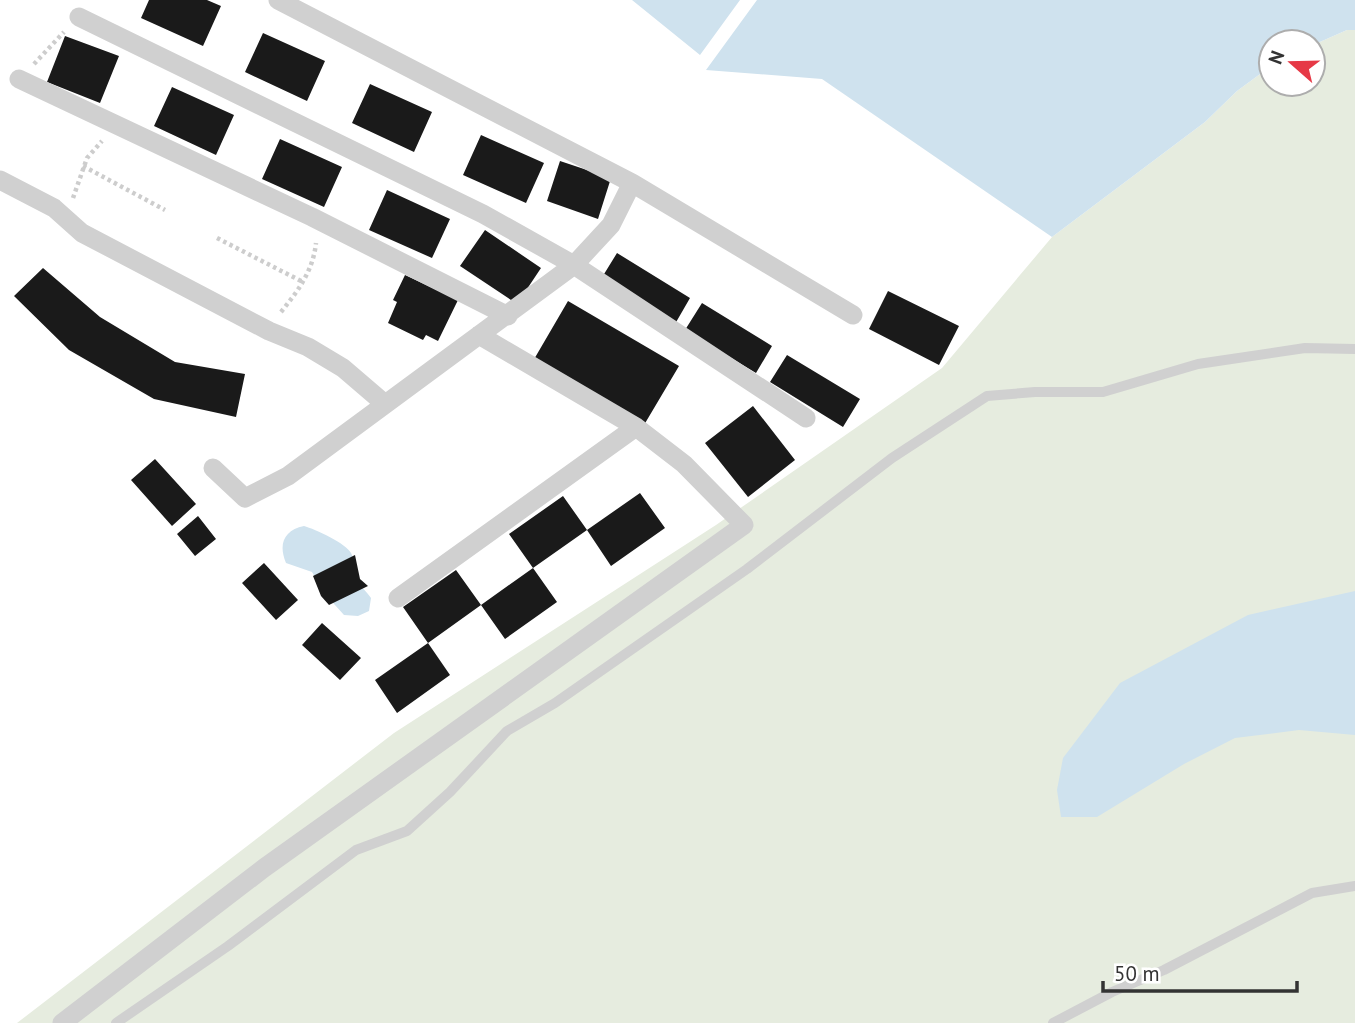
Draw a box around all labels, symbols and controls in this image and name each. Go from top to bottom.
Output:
north arrow [1257,28,1327,98]
text: N [1263,47,1289,67]
scale bar [1103,950,1297,994]
text: 50 m [1114,960,1160,987]

